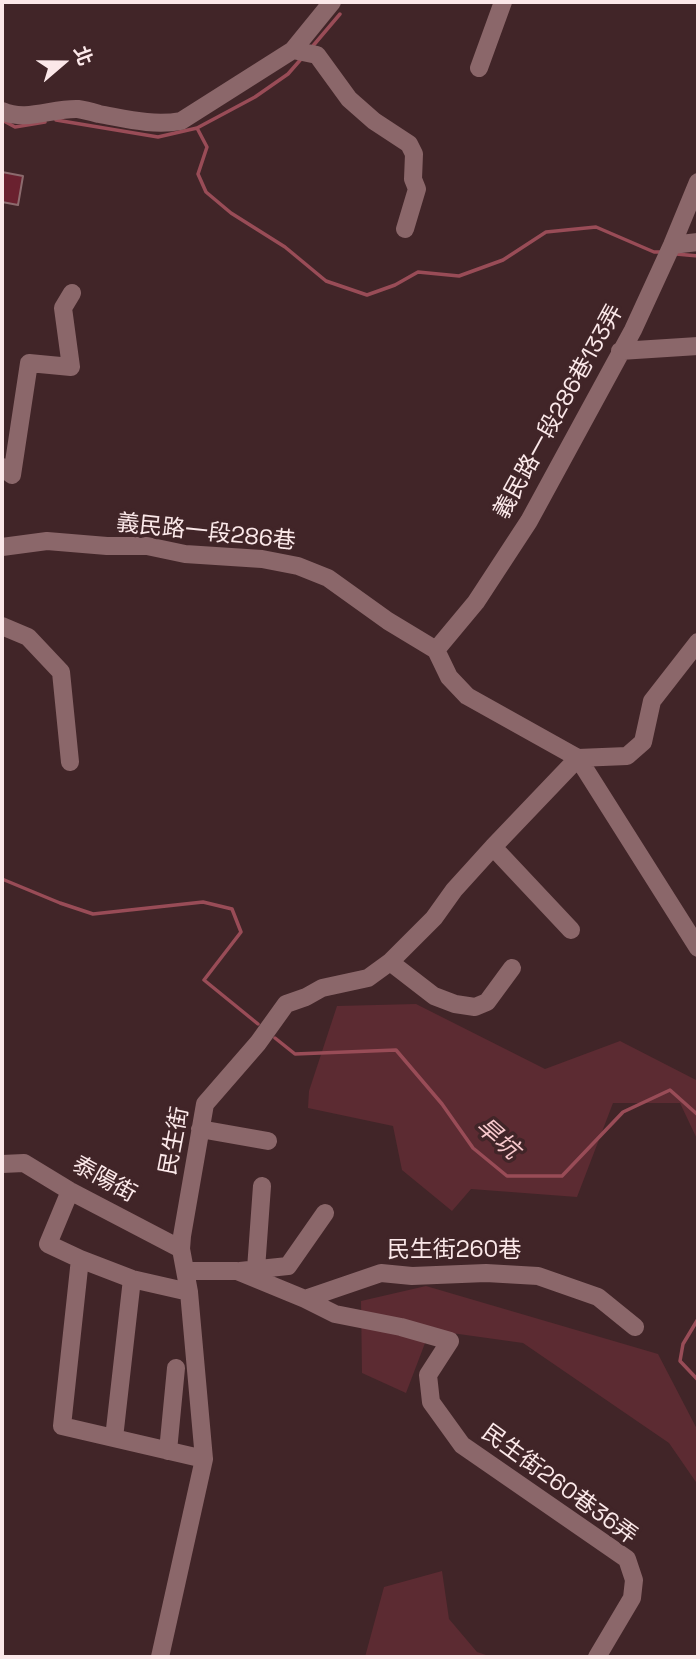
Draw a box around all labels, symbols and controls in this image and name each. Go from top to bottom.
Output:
north arrow [28,28,98,98]
text: 北 [68,42,98,69]
street label: 義民路一段286巷133弄 [489,300,629,524]
street label: 義民路一段286巷 [115,510,297,556]
street label: 民生街 [155,1105,195,1177]
water label: 旱坑 [469,1112,525,1166]
street label: 泰陽街 [67,1151,141,1209]
street label: 民生街260巷 [387,1237,521,1265]
street label: 民生街260巷36弄 [476,1419,642,1551]

